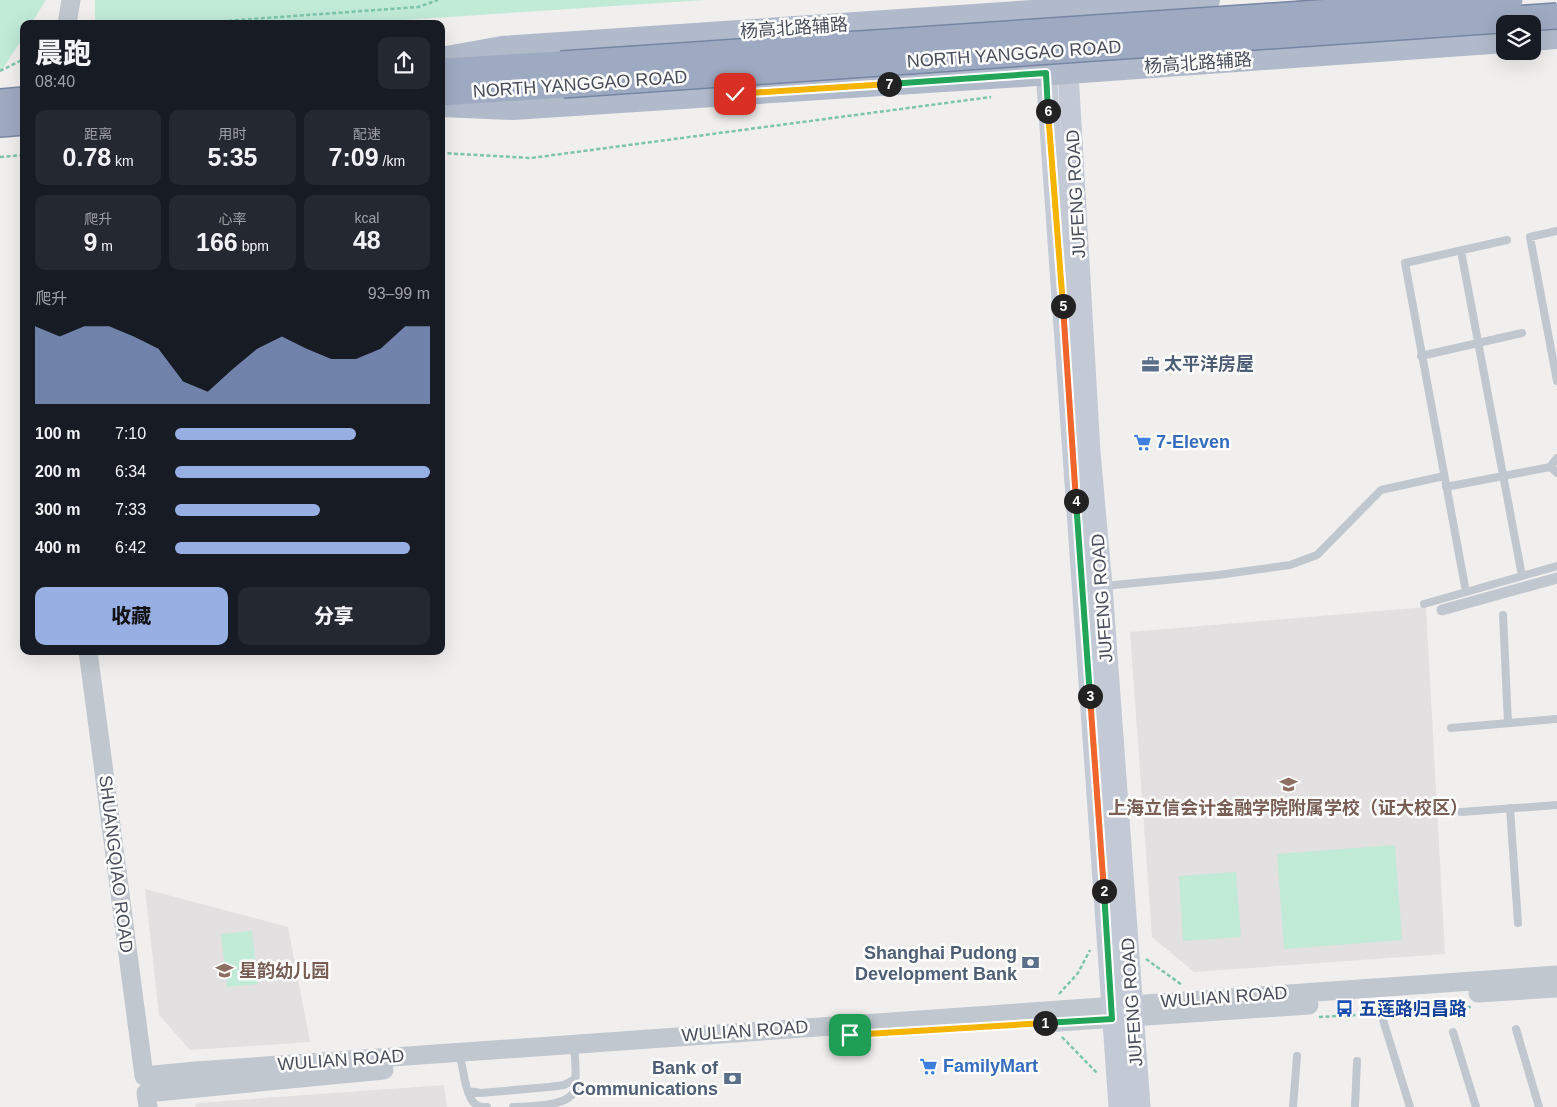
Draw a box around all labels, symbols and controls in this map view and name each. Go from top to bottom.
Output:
street label: 杨高北路辅路 [739,14,849,42]
map controls [1496,15,1541,60]
button: layers [1496,15,1541,60]
button: share [378,37,430,89]
street label: NORTH YANGGAO ROAD [906,37,1122,71]
text: 晨跑 [35,38,91,69]
street label: 杨高北路辅路 [1143,49,1253,77]
street label: NORTH YANGGAO ROAD [472,67,688,101]
pin: 7 [876,72,902,96]
text: 08:40 [35,73,75,90]
pin [714,73,756,115]
text: 7 [886,76,893,92]
icon: check [721,80,749,108]
pin: 6 [1036,98,1060,124]
text: 6 [1045,103,1052,119]
text: 距离 [84,126,112,142]
text: 用时 [218,126,246,142]
text: 配速 [353,126,381,142]
street label: JUFENG ROAD [1063,129,1089,259]
text: 0.78 [63,143,111,171]
text: 5:35 [207,143,258,171]
text: 7:09 [329,143,379,171]
text: km [111,153,134,169]
text: /km [379,153,405,169]
text: kcal [354,210,379,226]
text: 爬升 [84,211,112,227]
text: 心率 [218,211,246,227]
text: 48 [353,226,381,254]
text: 9 [83,228,97,256]
text: 166 [196,228,238,256]
text: m [97,238,113,254]
text: bpm [238,238,269,254]
text: 93–99 m [368,285,430,302]
text: 爬升 [35,290,67,307]
pin: 5 [1050,294,1076,318]
text: 5 [1060,298,1067,314]
office icon: 太平洋房屋 [1140,354,1160,374]
place label: 太平洋房屋 [1164,354,1254,374]
text: 100 m [35,425,80,442]
text: 7:10 [115,425,146,442]
supermarket icon: 7-Eleven [1132,432,1152,452]
place label: 7-Eleven [1156,432,1230,452]
text: 200 m [35,463,80,480]
text: 6:34 [115,463,146,480]
pin: 4 [1064,488,1088,514]
text: 4 [1073,493,1080,509]
text: 300 m [35,501,80,518]
text: 7:33 [115,501,146,518]
street label: JUFENG ROAD [1088,533,1116,663]
text: 400 m [35,539,80,556]
text: 6:42 [115,539,146,556]
button: 收藏 [35,587,228,645]
button: 分享 [238,587,430,645]
pin: 3 [1078,684,1102,708]
text: 3 [1087,688,1094,704]
street label: SHUANGQIAO ROAD [95,774,137,954]
school or university icon: 上海立信会计金融学院附属学校（证大校区） [1278,775,1298,795]
place label: 上海立信会计金融学院附属学校（证大校区） [1108,798,1468,818]
pin: 2 [1092,878,1116,904]
text: 2 [1101,883,1108,899]
street label: JUFENG ROAD [1118,937,1146,1067]
place label: Shanghai Pudong Development Bank [855,943,1018,984]
bank icon: Shanghai Pudong Development Bank [1021,953,1041,973]
school or university icon: 星韵幼儿园 [215,961,235,981]
place label: 星韵幼儿园 [239,961,329,981]
street label: WULIAN ROAD [1160,983,1288,1011]
bus stop icon: 五莲路归昌路 [1335,999,1355,1019]
place label: 五莲路归昌路 [1359,999,1467,1019]
pin: 1 [1032,1010,1058,1036]
pin [829,1014,871,1056]
text: 1 [1042,1015,1049,1031]
street label: WULIAN ROAD [681,1017,809,1045]
icon: arrive [836,1021,864,1049]
street label: WULIAN ROAD [277,1046,405,1074]
supermarket icon: FamilyMart [919,1056,939,1076]
place label: FamilyMart [943,1056,1038,1076]
place label: Bank of Communications [572,1058,719,1099]
bank icon: Bank of Communications [722,1068,742,1088]

